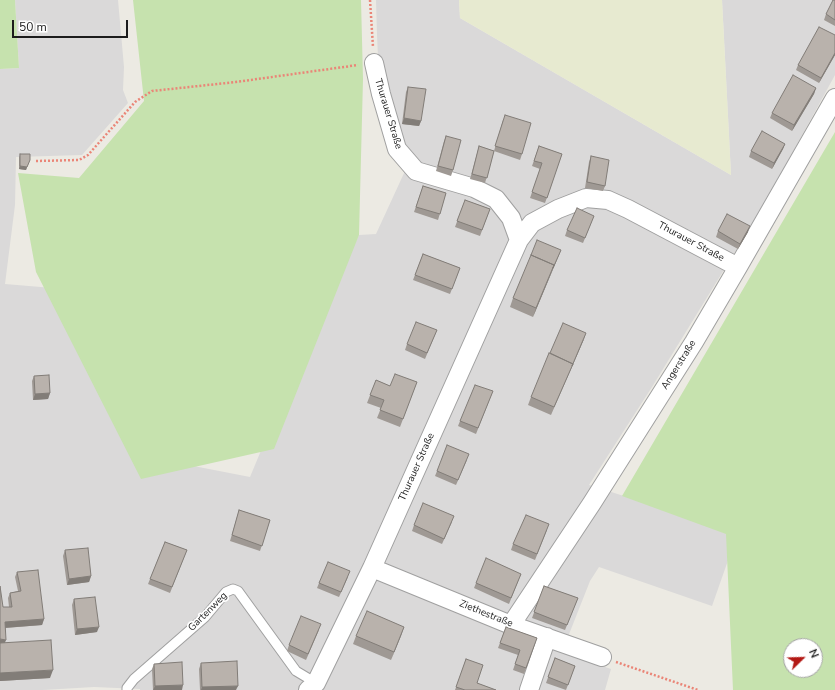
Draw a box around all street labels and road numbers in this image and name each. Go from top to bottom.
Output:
street label: Thurauer Straße [372,77,404,151]
street label: Thurauer Straße [656,220,726,264]
street label: Angerstraße [659,338,699,392]
street label: Thurauer Straße [397,431,437,503]
street label: Gartenweg [186,590,230,634]
street label: Ziethestraße [458,598,514,630]

